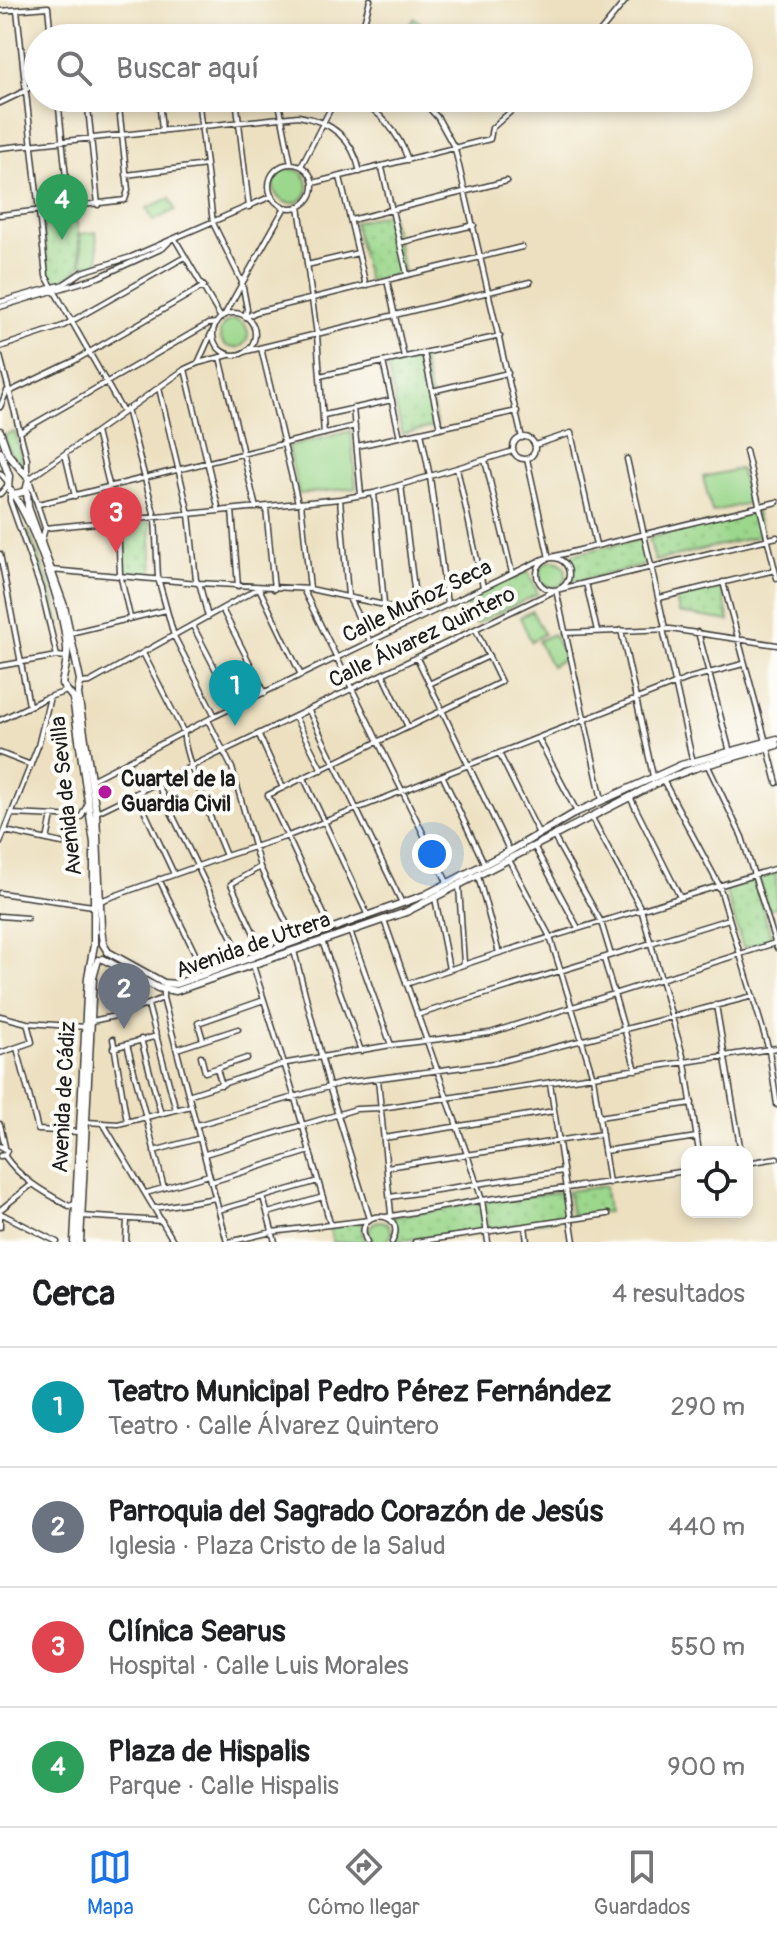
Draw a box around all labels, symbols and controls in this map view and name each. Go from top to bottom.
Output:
search box [24,24,753,112]
icon: search [52,46,96,90]
text: Buscar aquí [116,50,259,87]
pin: 4 [36,174,88,240]
pin: 3 [90,487,142,553]
street label: Calle Muñoz Seca [338,553,496,649]
street label: Calle Álvarez Quintero [324,580,520,694]
pin: 1 [209,660,261,726]
street label: Avenida de Sevilla [44,715,88,877]
place label: Cuartel de la Guardia Civil [121,765,236,818]
marker: Cuartel de la Guardia Civil [96,783,114,801]
your location [412,834,452,874]
street label: Avenida de Utrera [172,905,334,985]
pin: 2 [98,963,150,1029]
street label: Avenida de Cádiz [46,1020,82,1174]
map controls [681,1146,753,1218]
button: locate [681,1146,753,1218]
text: Cerca [32,1273,115,1316]
text: 4 resultados [612,1278,745,1310]
text: Teatro Municipal Pedro Pérez Fernández [108,1373,611,1410]
text: 1 [53,1391,63,1423]
text: 290 m [671,1391,745,1423]
text: Teatro · Calle Álvarez Quintero [108,1410,439,1442]
text: Parroquia del Sagrado Corazón de Jesús [108,1493,603,1530]
text: 2 [51,1511,65,1543]
text: 440 m [668,1511,745,1543]
text: Iglesia · Plaza Cristo de la Salud [108,1530,446,1562]
text: Clínica Searus [108,1613,286,1650]
text: 3 [51,1631,65,1663]
text: 550 m [670,1631,745,1663]
text: Hospital · Calle Luis Morales [108,1650,409,1682]
text: Plaza de Hispalis [108,1733,310,1770]
text: 4 [50,1751,66,1783]
text: 900 m [667,1751,745,1783]
text: Parque · Calle Hispalis [108,1770,339,1802]
tab: Mapa [87,1845,134,1921]
tab: Cómo llegar [308,1845,420,1921]
tab: Guardados [594,1845,690,1921]

